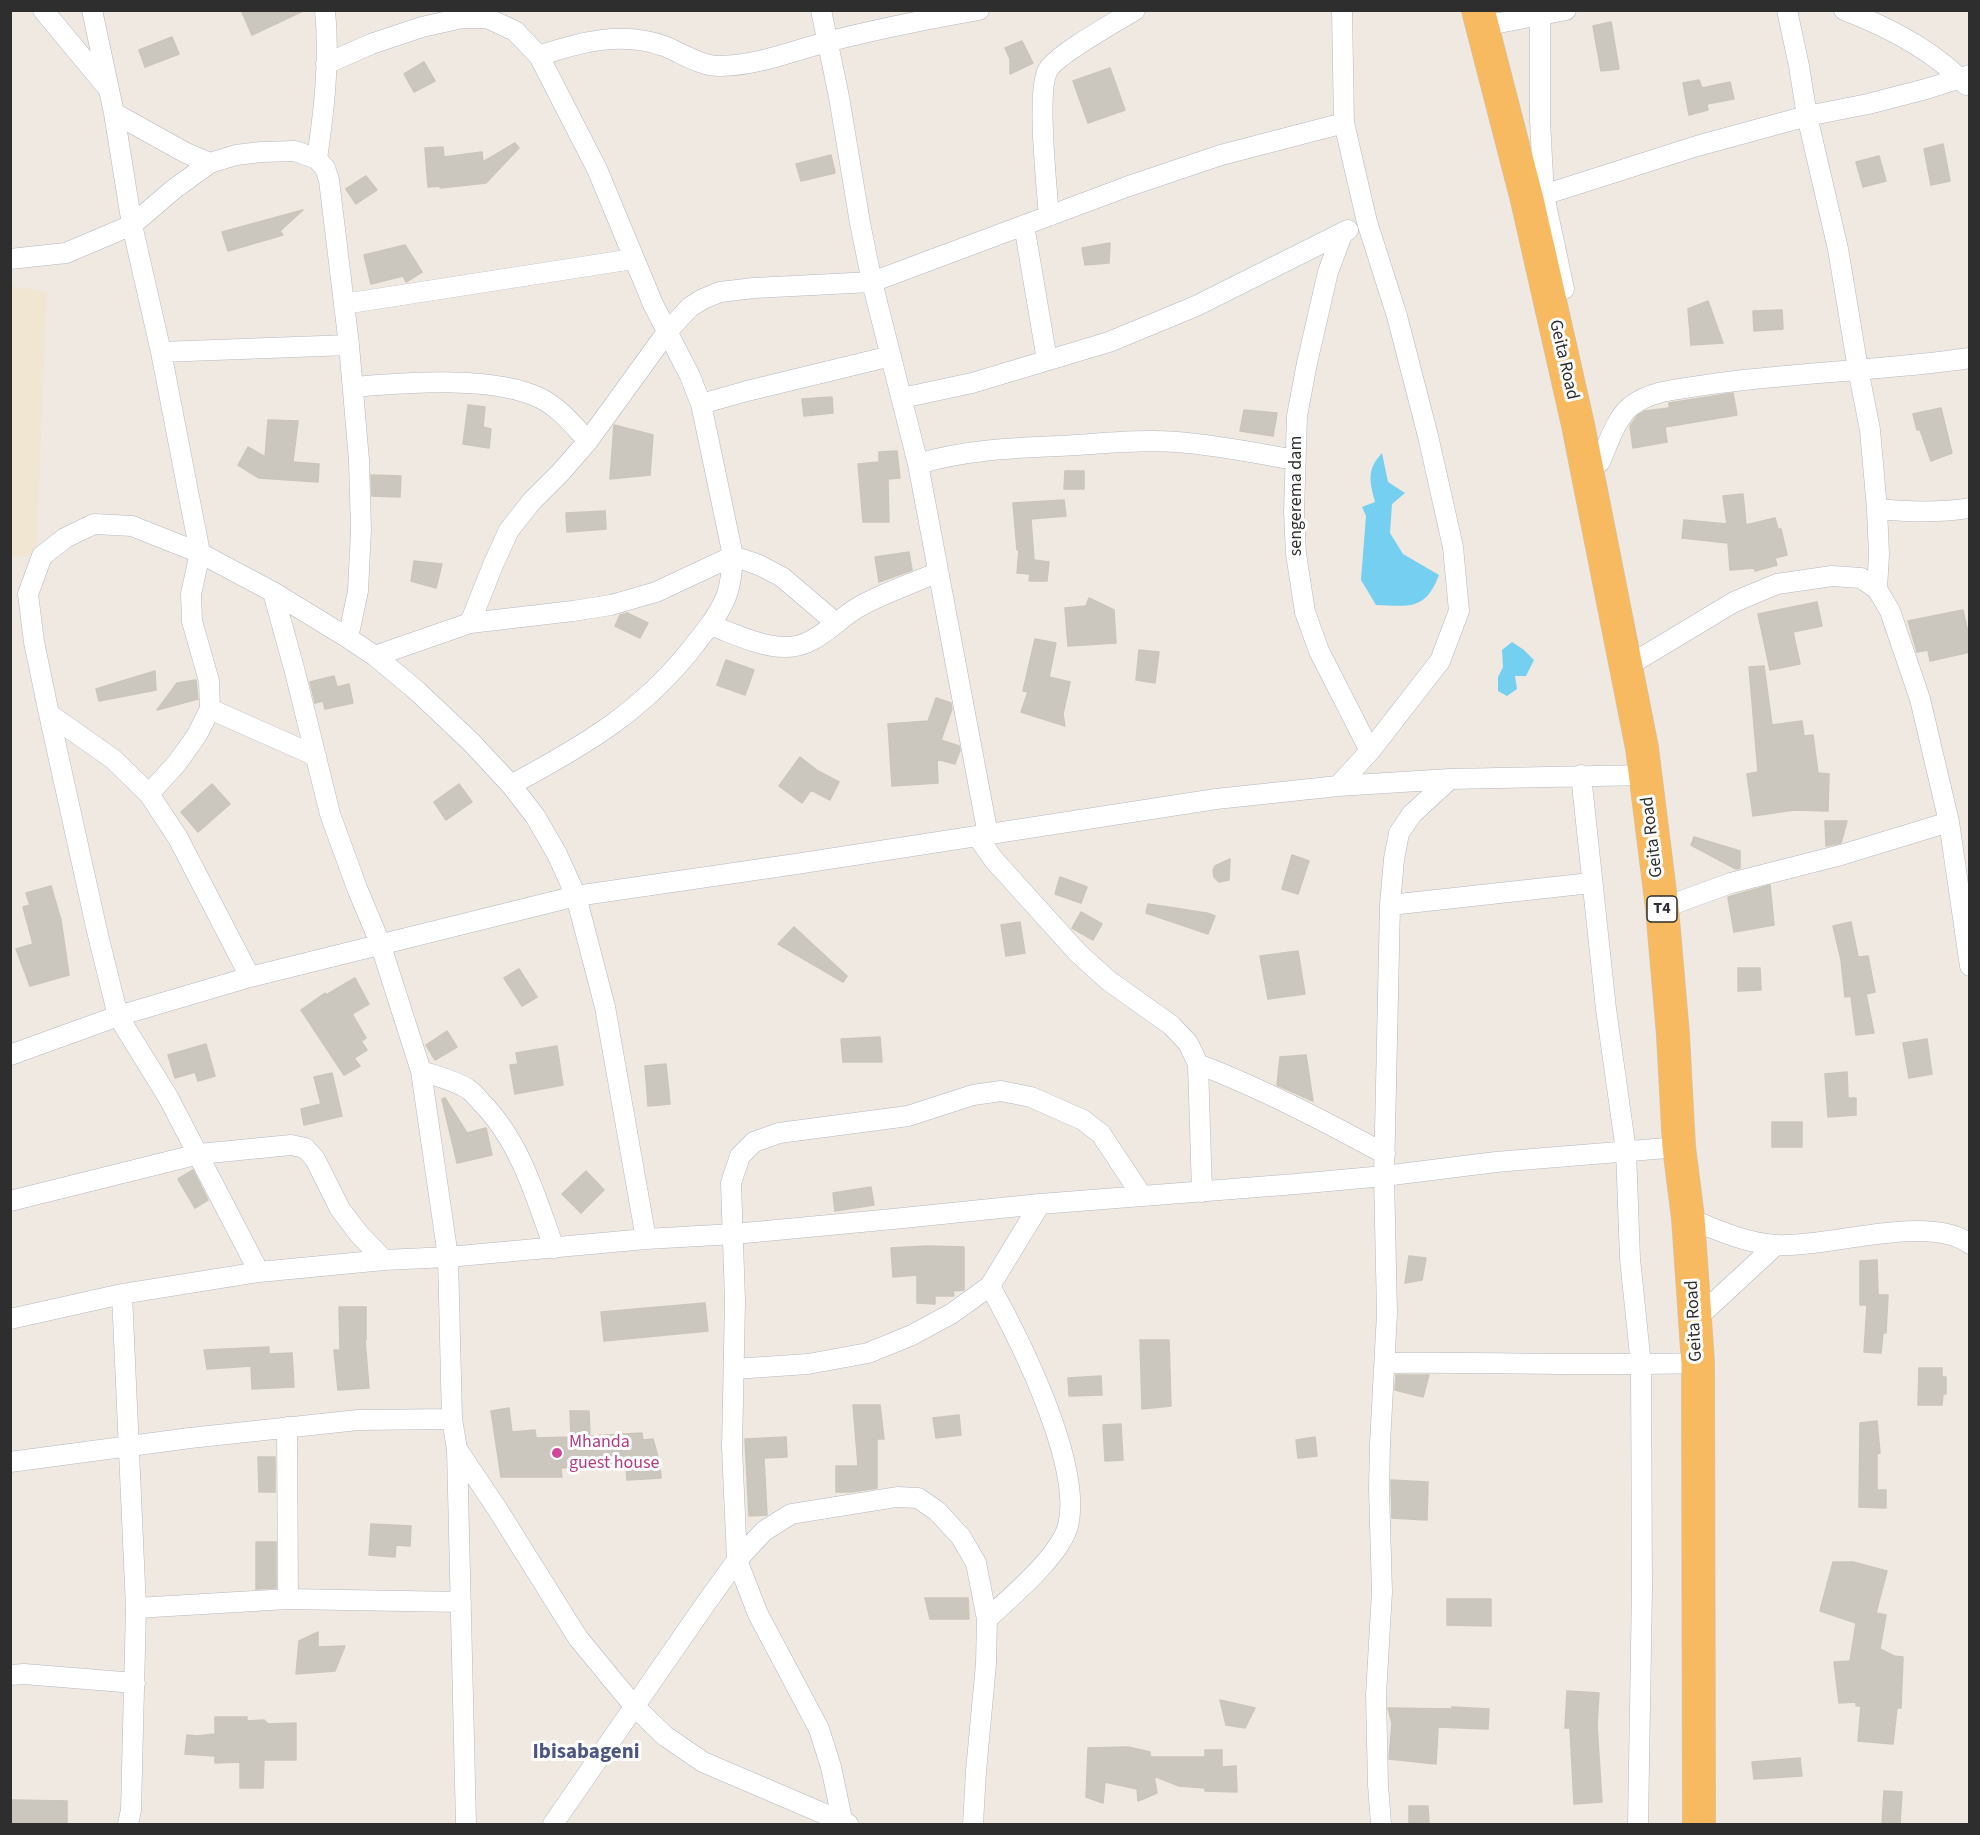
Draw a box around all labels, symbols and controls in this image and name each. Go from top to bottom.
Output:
street label: Geita Road [1543,318,1583,402]
street label: sengerema dam [1286,436,1308,556]
street label: Geita Road [1637,795,1669,879]
road number: T4 [1647,896,1677,922]
street label: Geita Road [1682,1280,1708,1362]
place label: Mhanda guest house [569,1432,659,1474]
marker: Mhanda guest house [550,1446,564,1460]
district label: Ibisabageni [533,1740,639,1766]

